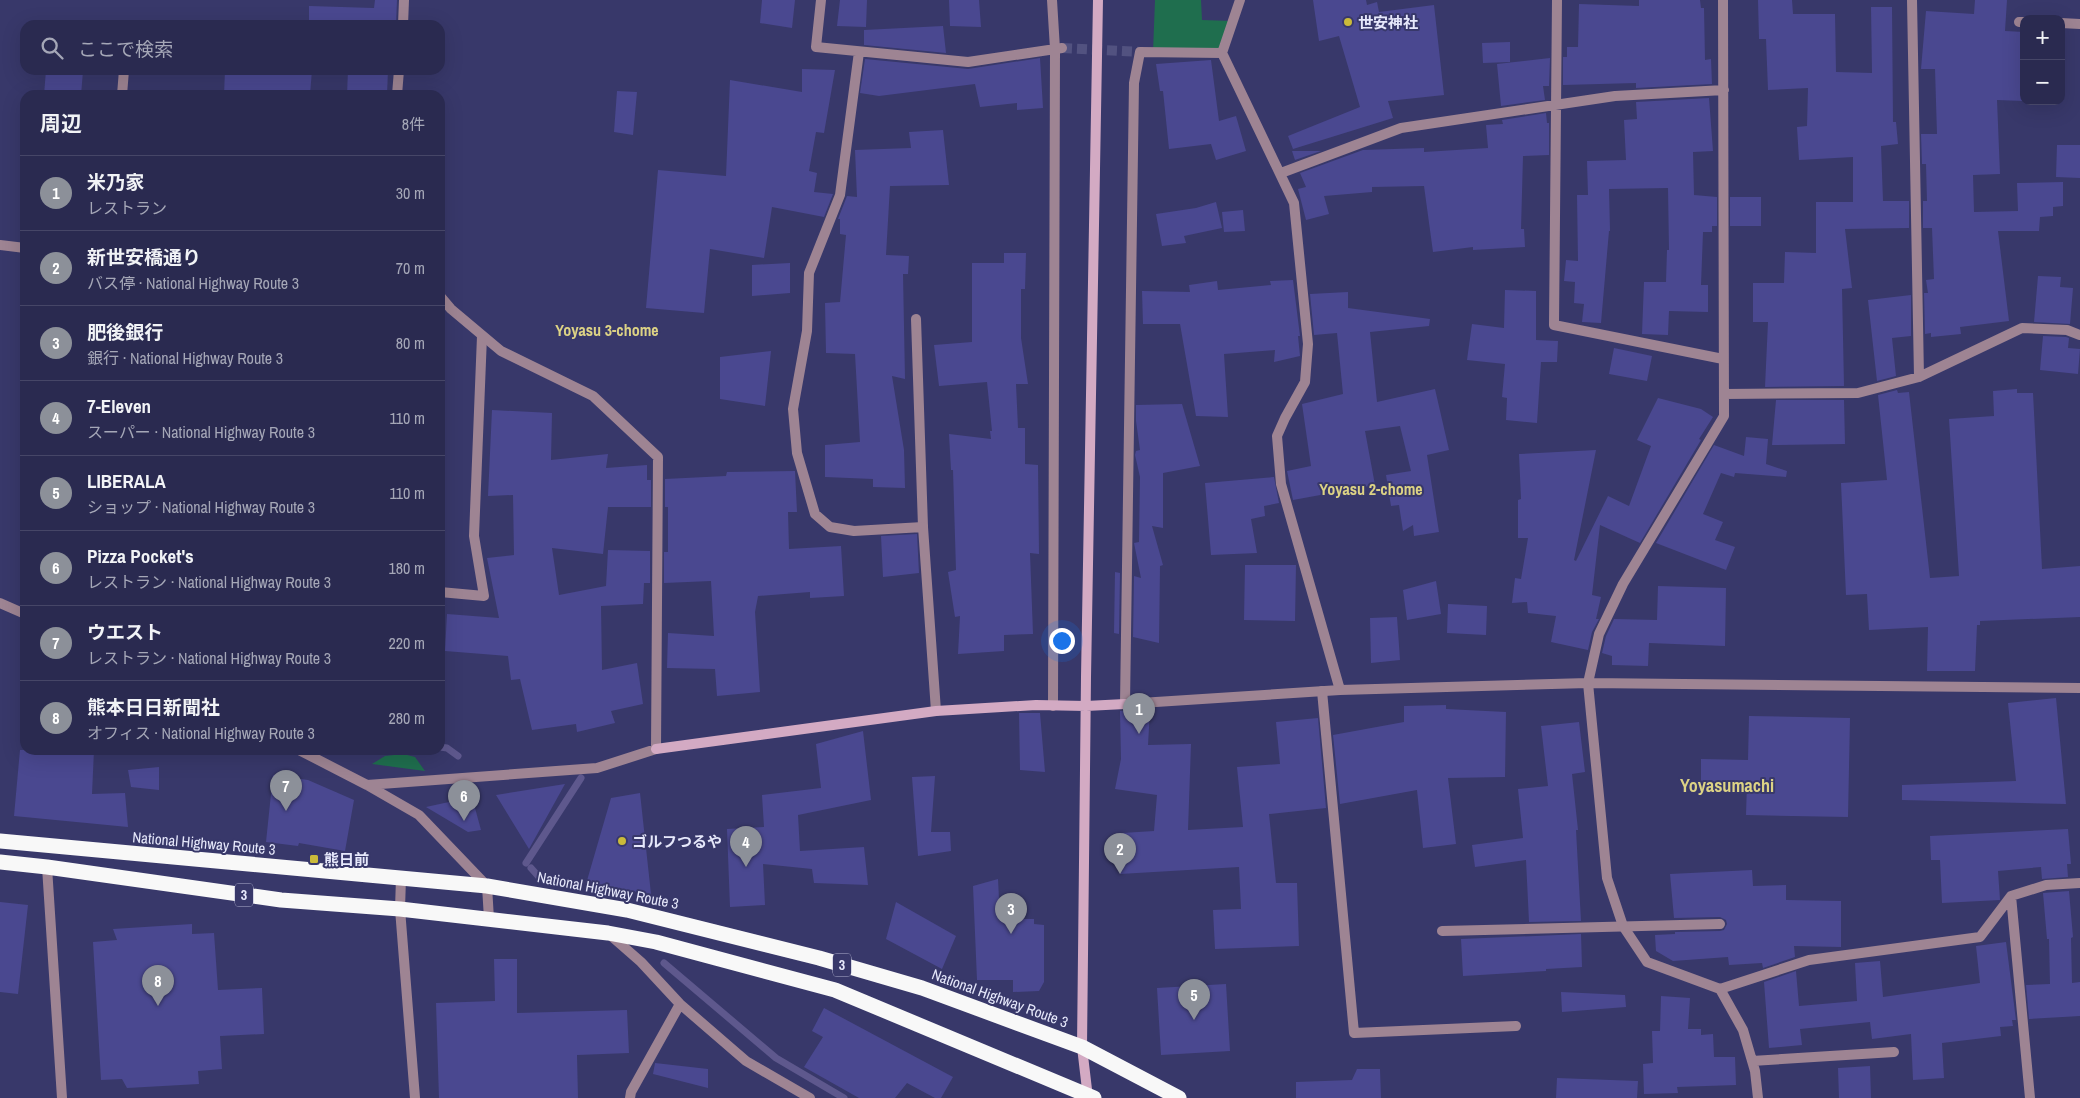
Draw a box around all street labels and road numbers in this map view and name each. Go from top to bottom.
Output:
street label: National Highway Route 3 [132,826,277,860]
street label: National Highway Route 3 [536,866,681,914]
road number: 3 [235,884,253,906]
road number: 3 [833,954,851,976]
street label: National Highway Route 3 [929,964,1071,1032]

